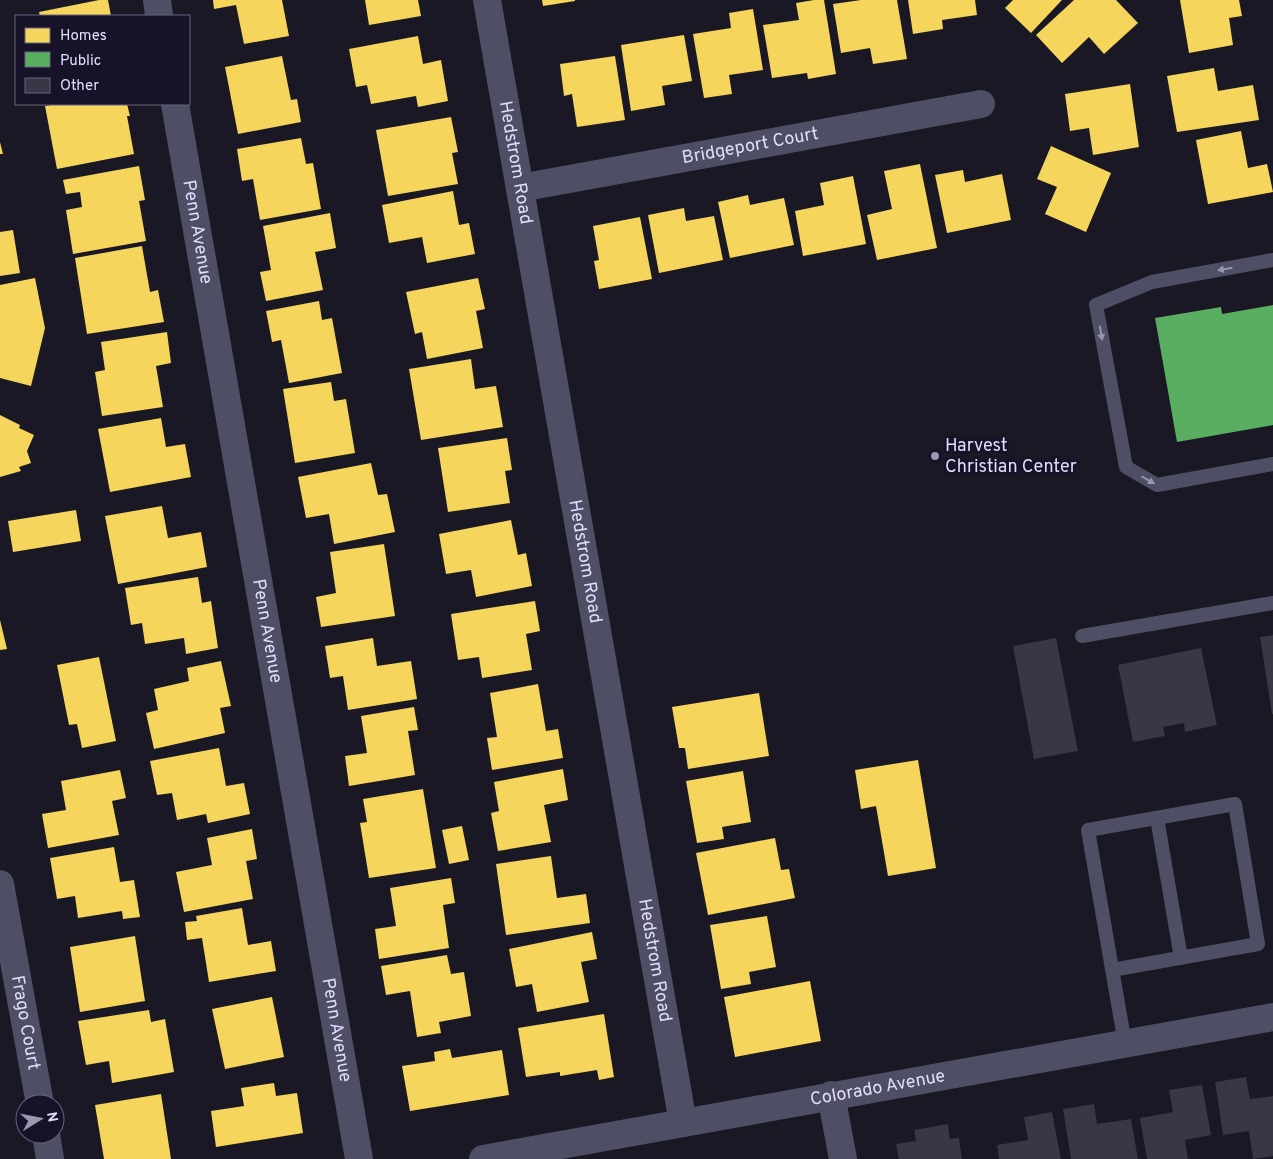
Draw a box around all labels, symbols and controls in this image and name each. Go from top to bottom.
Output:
legend [15,15,190,105]
text: Homes [60,27,107,46]
text: Public [60,52,101,71]
text: Other [60,77,99,96]
street label: Hedstrom Road [493,99,537,226]
street label: Bridgeport Court [680,122,820,170]
street label: Penn Avenue [177,178,218,286]
one-way arrow [1217,265,1233,273]
one-way arrow [1098,325,1106,341]
place label: Harvest Christian Center [945,435,1077,479]
marker: Harvest Christian Center [929,450,941,462]
one-way arrow [1141,476,1155,484]
street label: Hedstrom Road [563,498,607,625]
street label: Penn Avenue [247,577,287,685]
street label: Hedstrom Road [633,897,677,1024]
street label: Frago Court [5,974,45,1072]
street label: Penn Avenue [316,976,357,1084]
street label: Colorado Avenue [808,1065,947,1111]
north arrow [15,1094,65,1144]
text: N [42,1111,61,1123]

